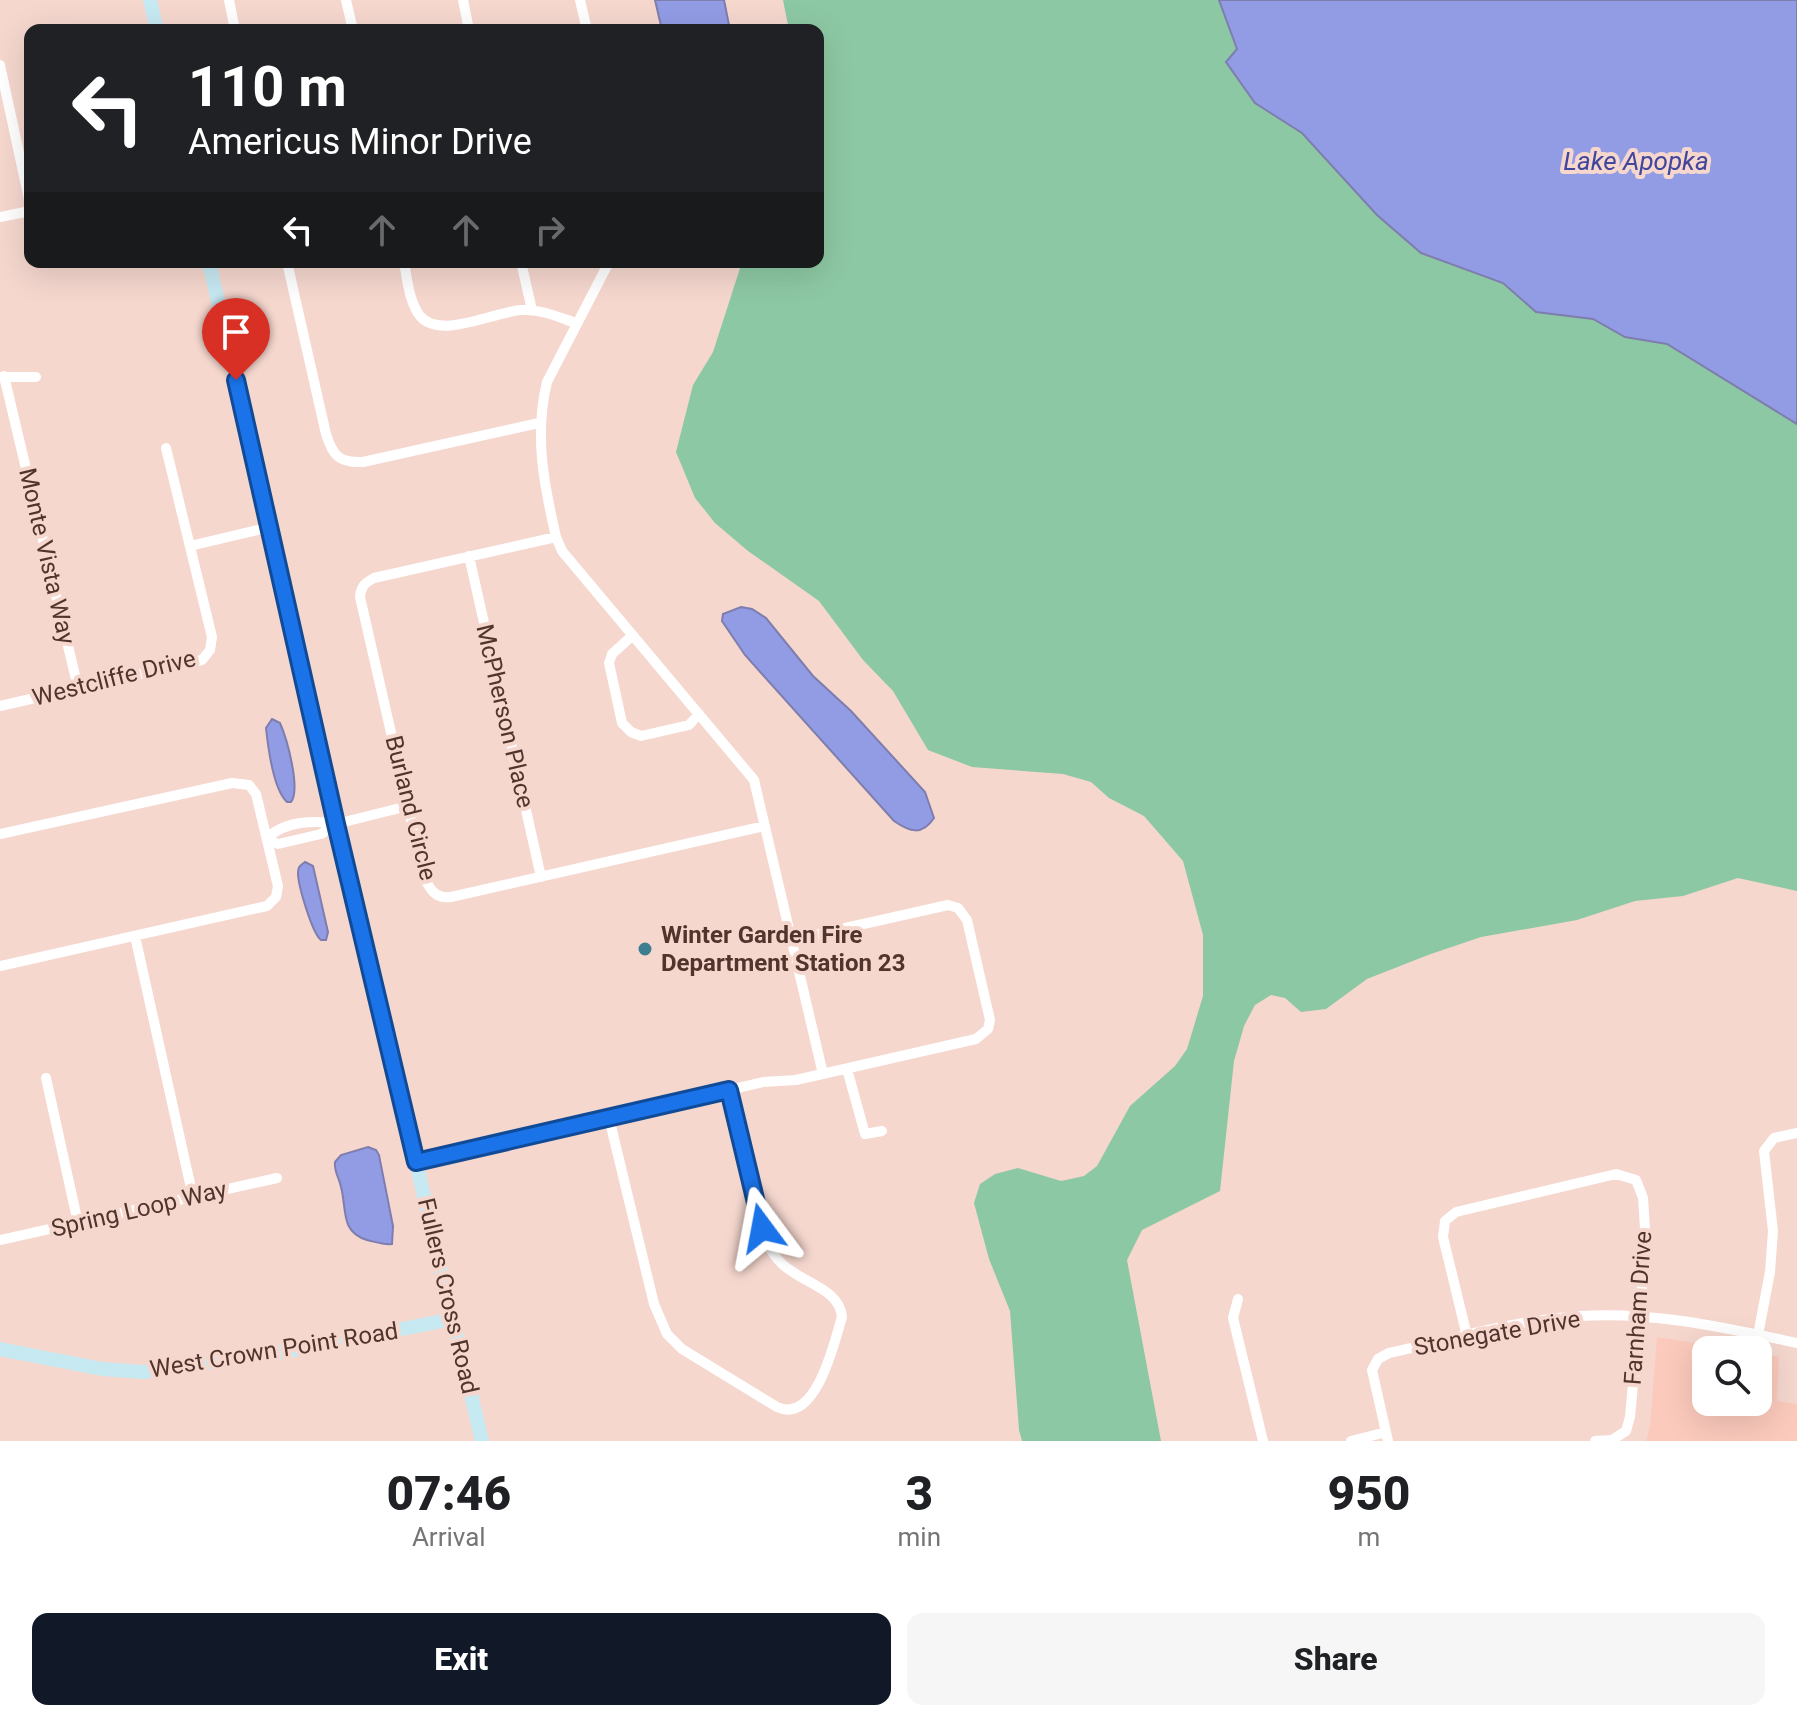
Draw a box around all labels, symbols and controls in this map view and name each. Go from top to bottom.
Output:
text: 110 m [188,54,347,120]
icon: left [56,56,160,160]
text: Americus Minor Drive [188,121,532,163]
water label: Lake Apopka [1563,146,1709,176]
icon: left [276,208,320,252]
icon: ahead [360,208,404,252]
icon: ahead [444,208,488,252]
icon: right [528,208,572,252]
pin [202,298,270,380]
icon: arrive [214,310,258,354]
street label: Monte Vista Way [13,465,81,647]
street label: McPherson Place [470,622,540,810]
street label: Westcliffe Drive [30,644,198,712]
street label: Burland Circle [379,733,443,883]
place label: Winter Garden Fire Department Station 23 [661,921,905,977]
marker: Winter Garden Fire Department Station 23 [636,940,654,958]
street label: Spring Loop Way [49,1175,230,1243]
position arrow [720,1186,804,1270]
street label: Fullers Cross Road [412,1195,484,1397]
street label: Farnham Drive [1619,1230,1657,1386]
street label: Stonegate Drive [1412,1305,1582,1361]
street label: West Crown Point Road [148,1317,400,1383]
map controls [1692,1336,1772,1416]
button: search [1692,1336,1772,1416]
text: 07:46 [386,1465,511,1522]
text: 3 [905,1465,933,1522]
text: 950 [1327,1465,1411,1522]
text: Arrival [412,1522,486,1552]
text: min [898,1522,941,1552]
text: m [1358,1522,1380,1552]
button: Exit [32,1613,891,1705]
button: Share [907,1613,1765,1705]

